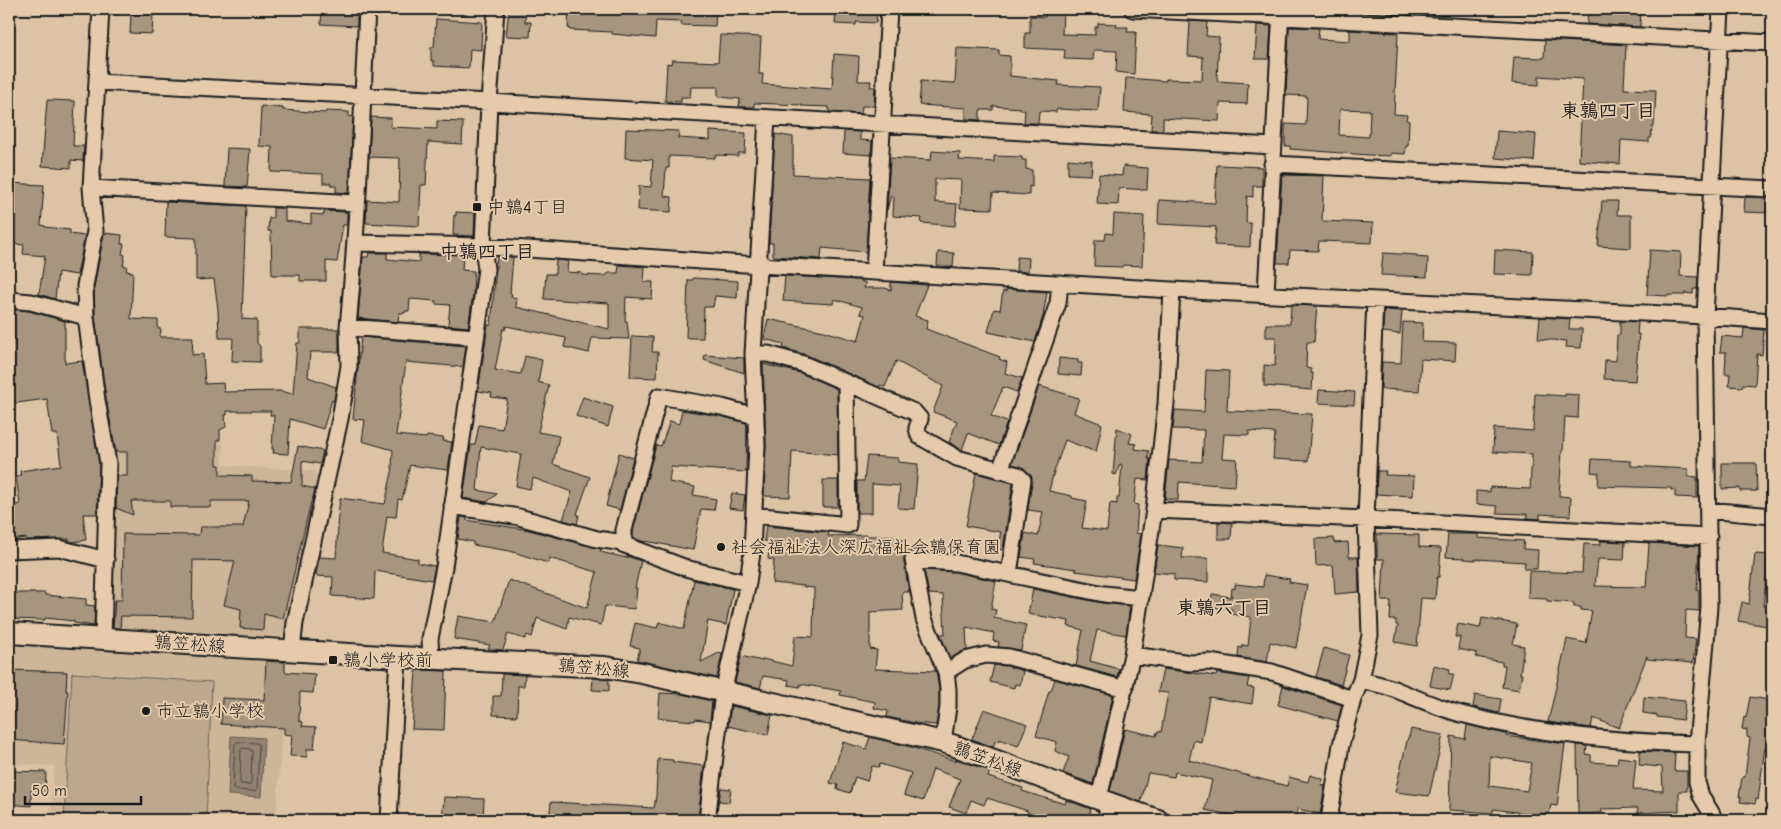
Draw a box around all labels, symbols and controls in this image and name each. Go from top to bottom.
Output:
district label: 東鶉四丁目 [1560,100,1656,122]
place label: 中鶉4丁目 [487,197,568,218]
marker: 中鶉4丁目 [471,201,483,213]
district label: 中鶉四丁目 [439,241,535,263]
place label: 社会福祉法人深広福祉会鶉保育園 [731,537,1001,558]
marker: 社会福祉法人深広福祉会鶉保育園 [715,541,727,553]
district label: 東鶉六丁目 [1176,597,1272,619]
street label: 鶉笠松線 [153,632,227,657]
place label: 鶉小学校前 [343,650,433,671]
marker: 鶉小学校前 [327,654,339,666]
street label: 鶉笠松線 [557,655,631,682]
place label: 市立鶉小学校 [156,701,264,722]
marker: 市立鶉小学校 [140,705,152,717]
street label: 鶉笠松線 [950,737,1025,782]
scale bar [25,774,141,806]
text: 50 m [32,782,67,800]

